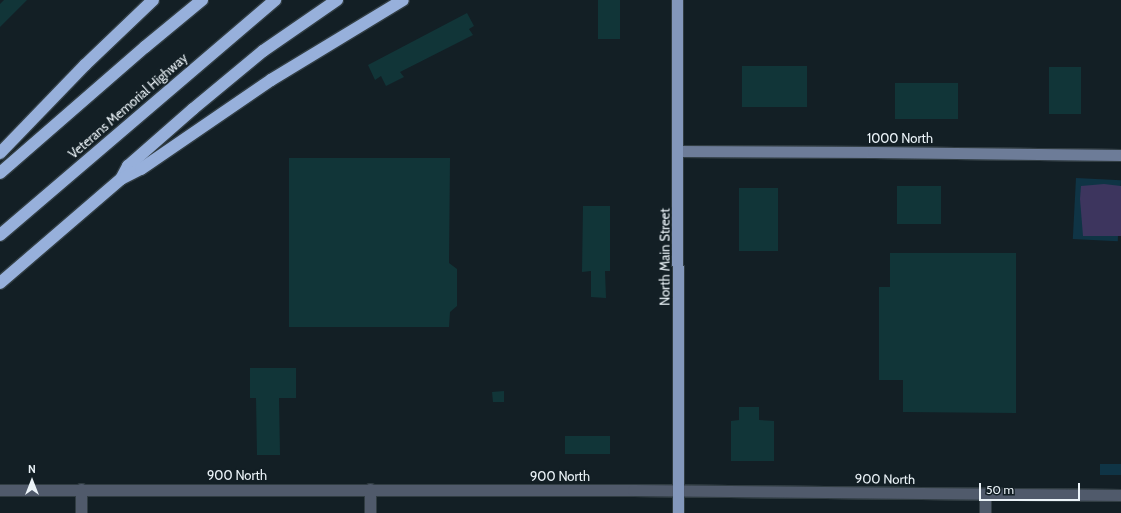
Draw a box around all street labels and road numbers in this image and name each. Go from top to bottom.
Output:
street label: Veterans Memorial Highway [65,50,191,162]
street label: 1000 North [867,130,933,146]
street label: North Main Street [657,208,673,306]
street label: 900 North [207,467,267,483]
street label: 900 North [530,468,590,484]
street label: 900 North [855,471,915,487]

